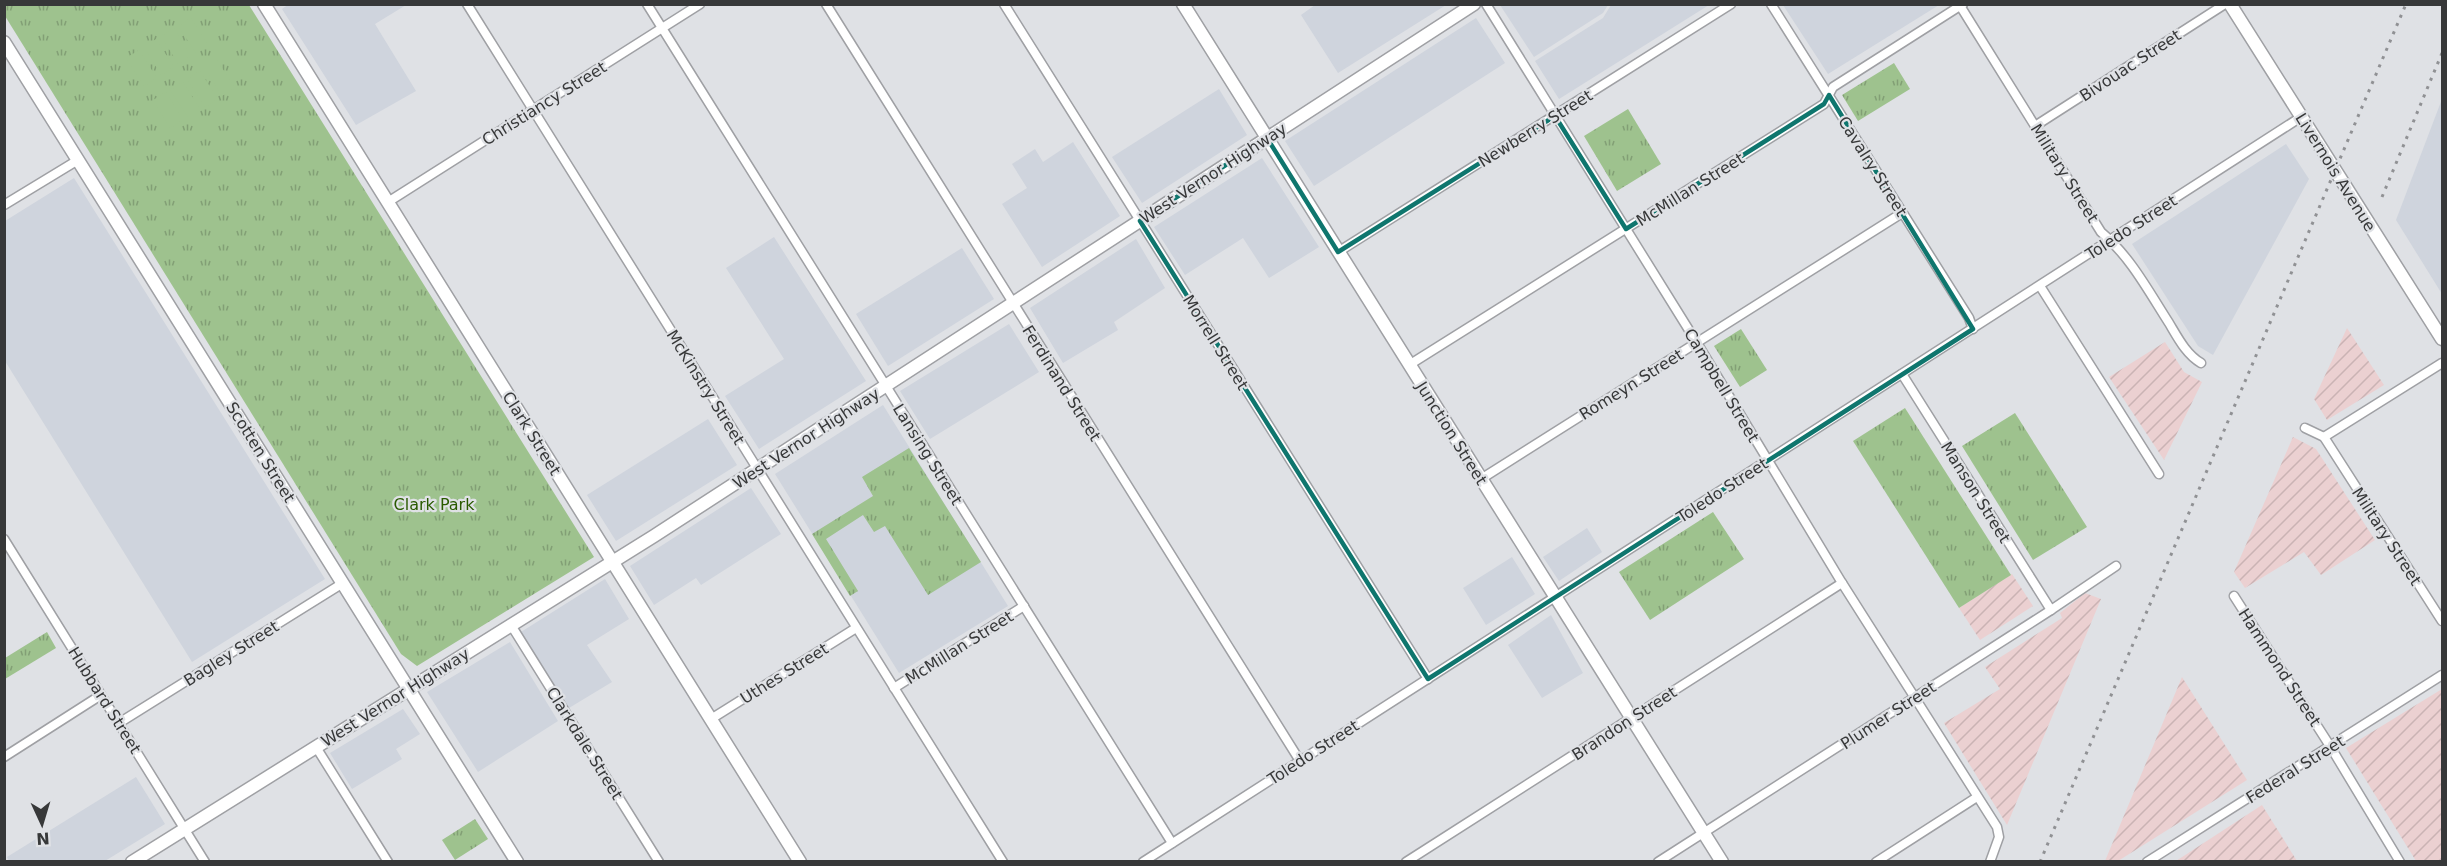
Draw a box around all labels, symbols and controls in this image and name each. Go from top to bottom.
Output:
street label: Bivouac Street [2076,26,2185,105]
street label: Christiancy Street [478,57,610,149]
street label: Newberry Street [1475,86,1596,171]
street label: Livernois Avenue [2291,109,2380,235]
street label: Cavalry Street [1834,113,1911,220]
street label: West Vernor Highway [1136,119,1290,228]
street label: Military Street [2027,120,2103,226]
street label: McMillan Street [1633,149,1748,230]
street label: Toledo Street [2081,191,2180,264]
street label: Morrell Street [1179,291,1252,393]
street label: Ferdinand Street [1018,322,1105,445]
street label: Campbell Street [1680,325,1763,446]
street label: McKinstry Street [663,326,749,448]
street label: Romeyn Street [1576,345,1687,424]
street label: Junction Street [1412,377,1491,488]
street label: West Vernor Highway [729,384,883,493]
street label: Clark Street [498,388,565,479]
street label: Scotten Street [222,398,299,506]
street label: Lansing Street [889,400,966,508]
street label: Manson Street [1937,438,2014,546]
street label: Toledo Street [1672,454,1771,527]
street label: Military Street [2348,484,2425,589]
park label: Clark Park [394,495,475,514]
street label: Hammond Street [2234,605,2325,730]
street label: McMillan Street [902,607,1017,688]
street label: Bagley Street [180,617,282,690]
street label: Uthes Street [737,639,832,708]
street label: Hubbard Street [64,643,145,757]
street label: West Vernor Highway [318,644,473,751]
street label: Plumer Street [1837,678,1940,753]
street label: Brandon Street [1568,682,1680,764]
street label: Clarkdale Street [542,683,627,803]
street label: Toledo Street [1263,716,1362,789]
street label: Federal Street [2242,732,2348,807]
north arrow [12,794,72,854]
text: N [36,829,50,848]

